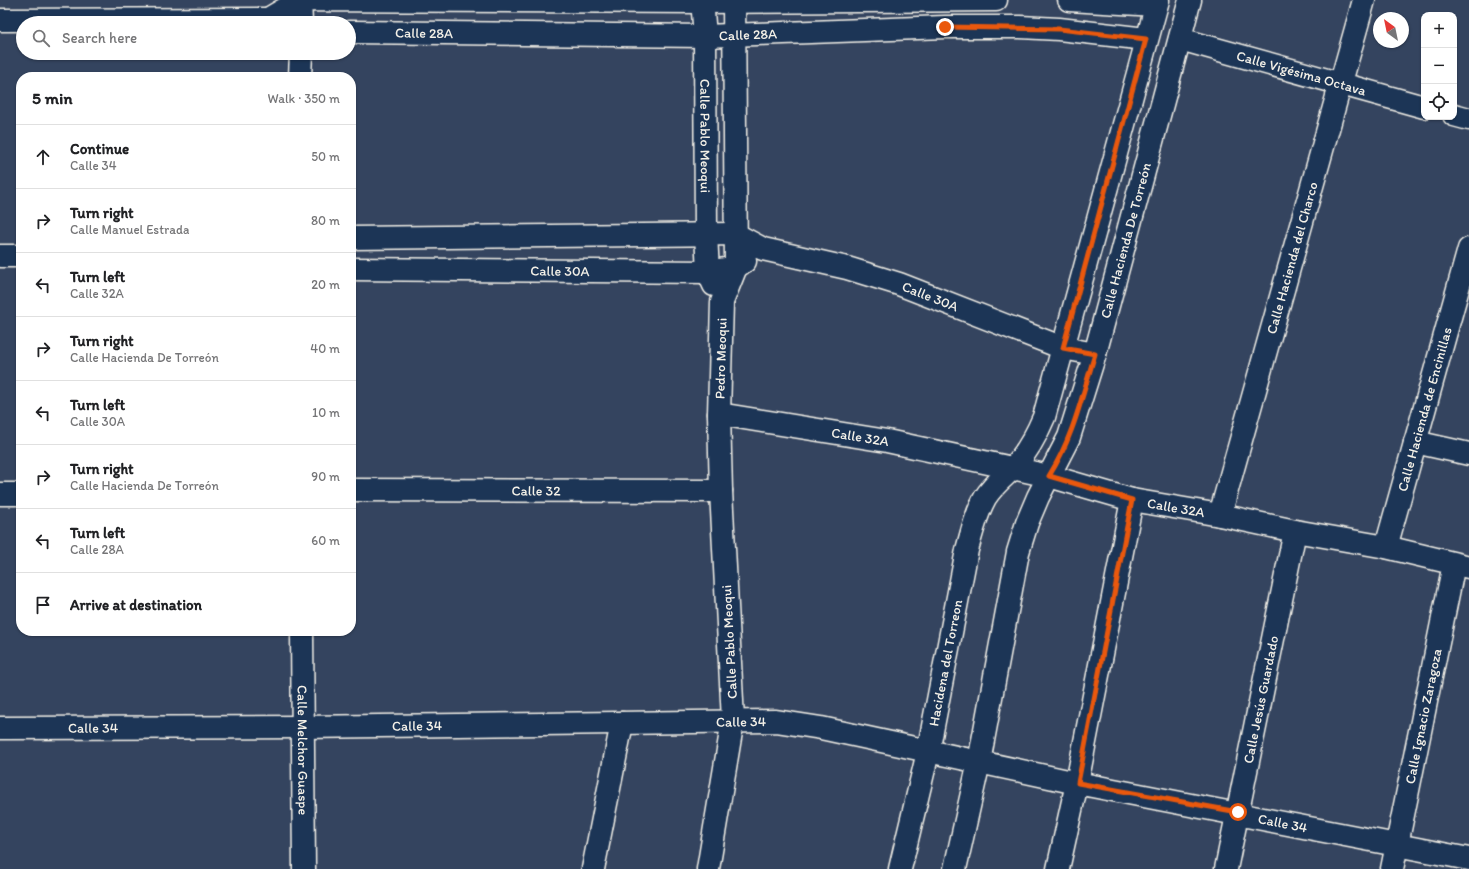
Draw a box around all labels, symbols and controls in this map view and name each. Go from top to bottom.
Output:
north arrow [1373,12,1409,48]
map controls [1421,12,1457,120]
button: + [1421,12,1457,48]
search box [16,16,356,60]
route end [936,18,954,36]
street label: Calle 28A [395,25,453,42]
street label: Calle 28A [719,25,777,44]
icon: search [30,27,52,49]
text: Search here [62,29,137,47]
street label: Calle Vigésima Octava [1234,47,1369,100]
button: − [1421,48,1457,84]
street label: Calle Pablo Meoqui [696,79,714,193]
button: locate [1421,84,1457,120]
text: 5 min [32,88,72,108]
text: Walk · 350 m [268,91,340,106]
text: Continue [70,140,129,158]
icon: ahead [32,146,54,168]
text: 50 m [311,149,340,164]
text: Calle 34 [70,158,117,173]
street label: Calle Hacienda De Torreón [1097,161,1155,320]
street label: Calle Hacienda del Charco [1263,180,1322,336]
text: Turn right [70,204,134,222]
icon: right [32,210,54,232]
text: 80 m [311,213,340,228]
text: Calle Manuel Estrada [70,222,189,237]
street label: Calle 30A [530,263,590,280]
text: Turn left [70,268,125,286]
icon: left [32,274,54,296]
text: 20 m [311,277,340,292]
street label: Calle 30A [899,278,961,315]
text: Calle 32A [70,286,124,301]
street label: Pedro Meoqui [711,318,731,399]
street label: Calle Hacienda de Encinillas [1394,325,1456,493]
text: Turn right [70,332,134,350]
icon: right [32,338,54,360]
text: 40 m [310,341,340,356]
text: Calle Hacienda De Torreón [70,350,219,365]
text: Turn left [70,396,125,414]
icon: left [32,402,54,424]
text: 10 m [312,405,340,420]
text: Calle 30A [70,414,125,429]
street label: Calle 32A [830,424,890,450]
text: Turn right [70,460,134,478]
icon: right [32,466,54,488]
text: 90 m [311,469,340,484]
text: Calle Hacienda De Torreón [70,478,219,493]
street label: Calle 32 [511,482,561,500]
street label: Calle 32A [1146,495,1206,521]
text: Turn left [70,524,125,542]
icon: left [32,530,54,552]
text: 60 m [311,533,340,548]
text: Calle 28A [70,542,124,557]
street label: Calle Pablo Meoqui [718,585,741,699]
icon: arrive [32,594,54,616]
text: Arrive at destination [70,596,202,614]
street label: Hacidena del Torreon [925,598,966,728]
street label: Calle Jesús Guardado [1240,634,1282,765]
street label: Calle Ignacio Zaragoza [1401,646,1446,786]
street label: Calle Melchor Guaspe [293,685,312,815]
street label: Calle 34 [716,713,767,731]
street label: Calle 34 [392,717,443,735]
street label: Calle 34 [68,720,119,737]
route start [1229,803,1247,821]
street label: Calle 34 [1256,810,1309,837]

